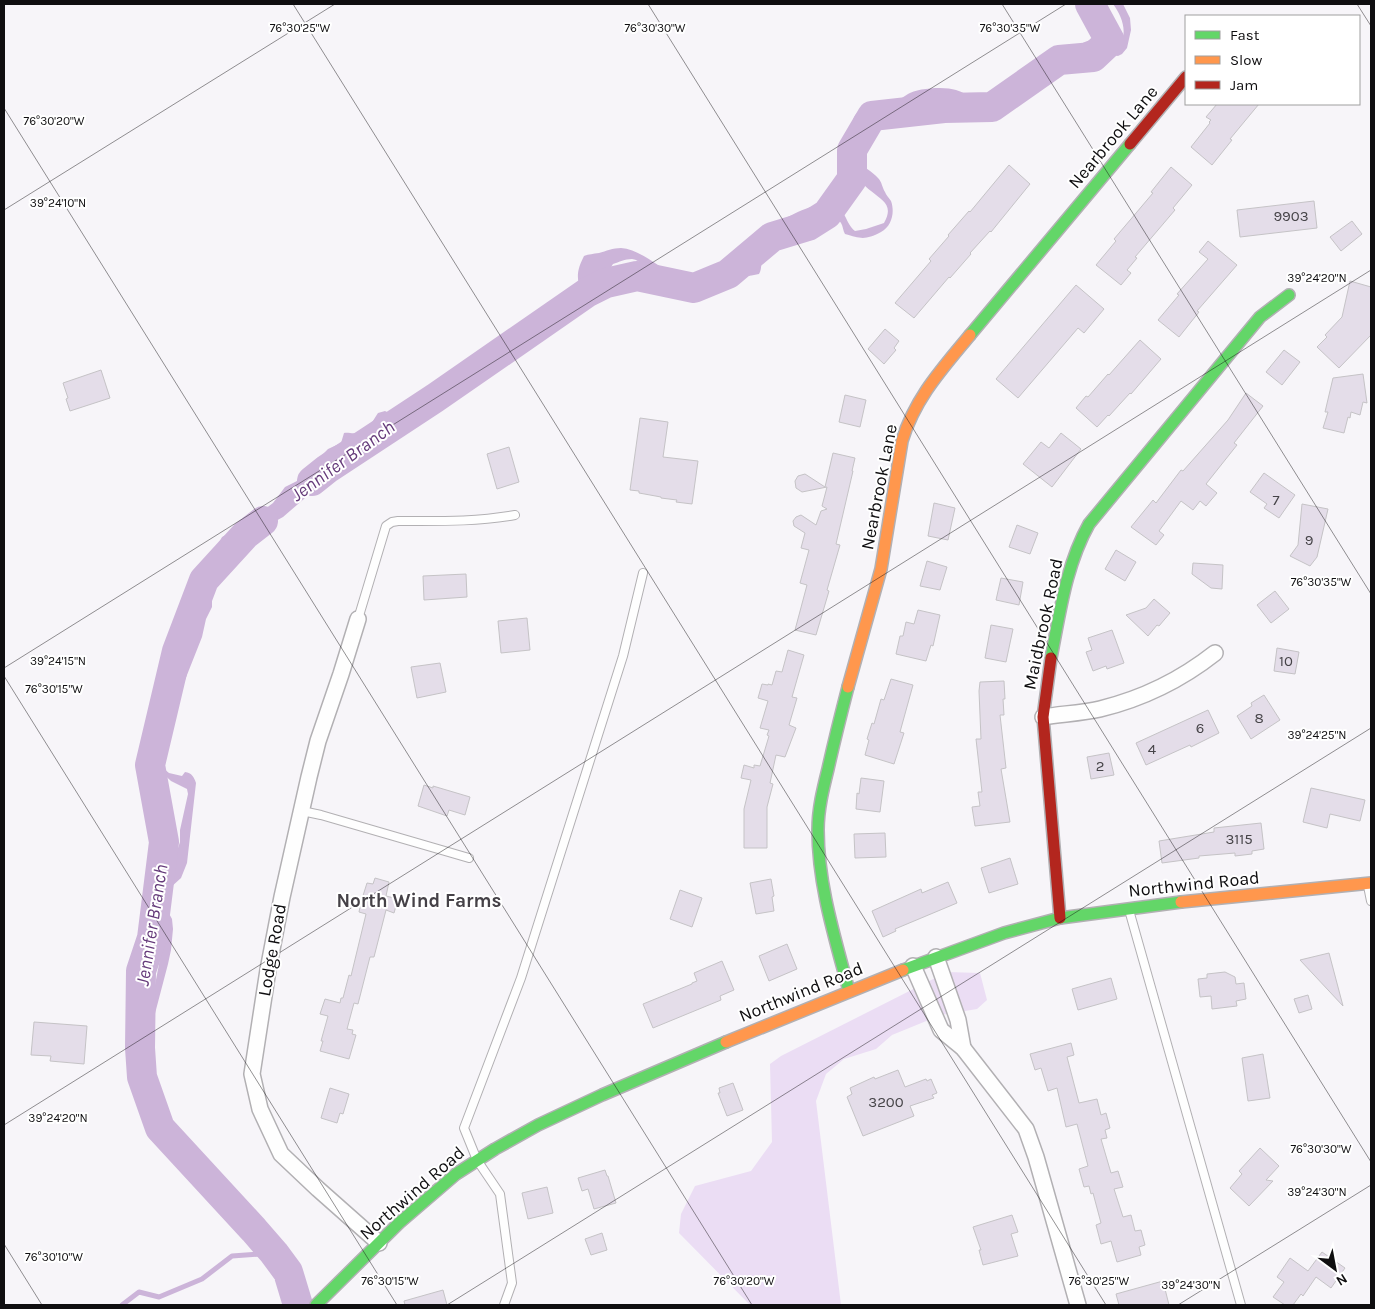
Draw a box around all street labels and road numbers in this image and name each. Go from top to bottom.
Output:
street label: Nearbrook Lane [1064,81,1162,193]
street label: Nearbrook Lane [856,422,902,552]
street label: Maidbrook Road [1018,556,1068,692]
street label: Northwind Road [1127,866,1261,902]
street label: Lodge Road [253,902,291,998]
street label: Northwind Road [736,957,866,1027]
street label: Northwind Road [355,1141,469,1245]

